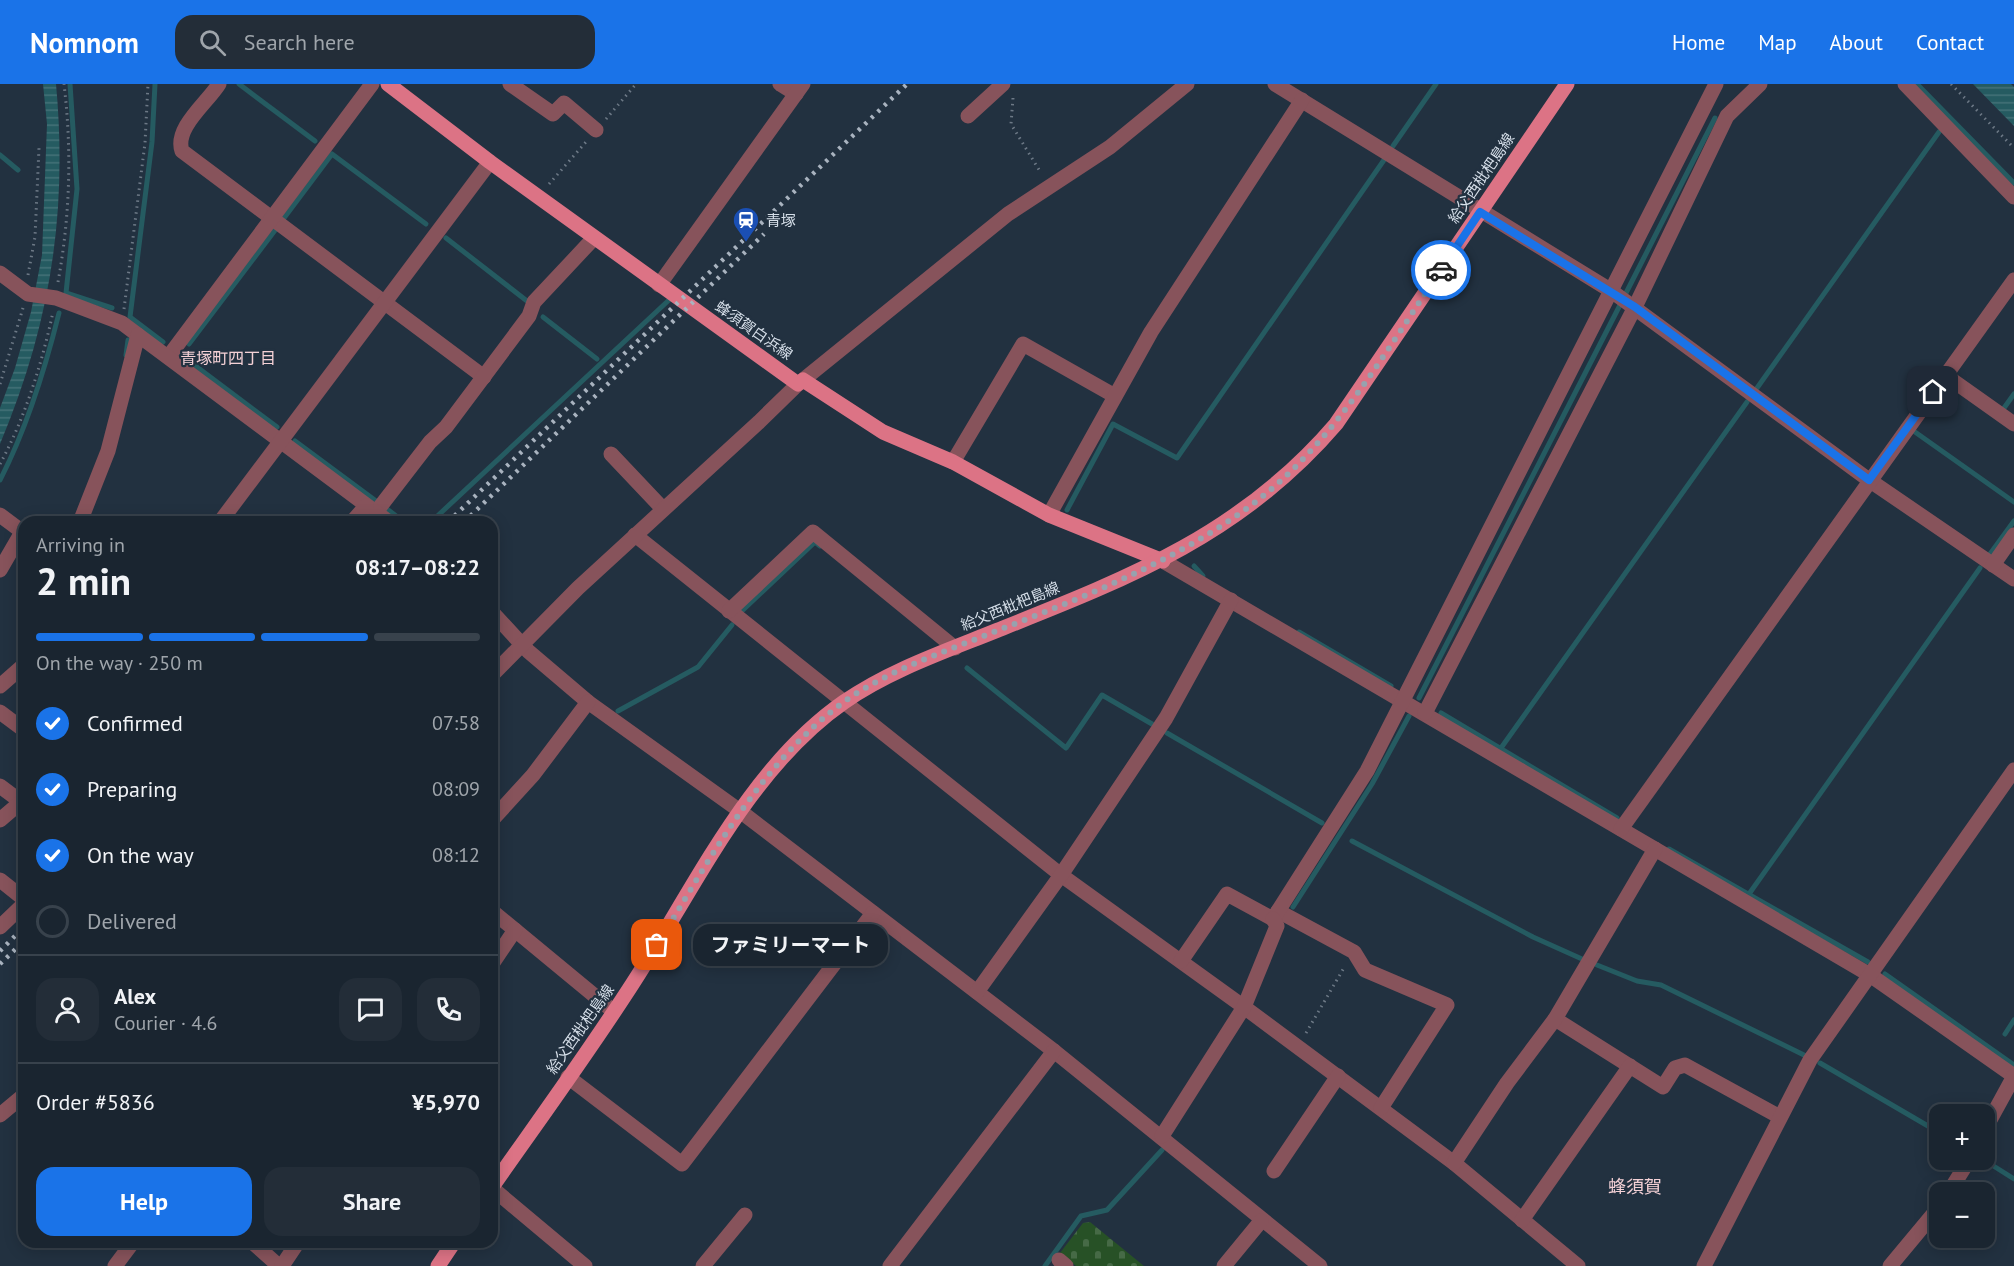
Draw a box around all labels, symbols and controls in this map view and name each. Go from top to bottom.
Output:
search box [175,15,595,69]
text: Nomnom [30,24,139,61]
icon: search [196,26,229,59]
text: Search here [244,28,355,56]
text: Home [1672,29,1725,56]
text: Map [1758,29,1797,56]
text: About [1830,29,1883,56]
text: Contact [1916,29,1984,56]
street label: 給父西枇杷島線 [1444,129,1518,227]
station icon: 青塚 [731,205,761,243]
place label: 青塚 [766,211,796,230]
courier [1411,240,1471,300]
icon: car [1425,254,1458,287]
street label: 蜂須賀白浜線 [712,296,796,364]
district label: 青塚町四丁目 [180,348,276,368]
pin [1907,366,1958,417]
icon: home [1916,375,1949,408]
text: Arriving in [36,532,125,558]
text: 08:17–08:22 [355,553,480,581]
text: 2 min [36,555,131,606]
street label: 給父西枇杷島線 [958,578,1062,634]
text: On the way · 250 m [36,650,203,676]
icon: check [36,707,69,740]
text: Confirmed [87,709,183,737]
text: 07:58 [432,710,480,736]
icon: check [36,773,69,806]
text: Preparing [87,775,177,803]
text: 08:09 [432,776,480,802]
icon: check [36,839,69,872]
text: On the way [87,841,194,869]
text: 08:12 [432,842,480,868]
text: Delivered [87,907,177,935]
pin [631,919,682,970]
callout: ファミリーマート [693,924,888,966]
icon: bag [640,928,673,961]
text: ファミリーマート [711,932,871,958]
button: person [36,978,99,1041]
button: chat [339,978,402,1041]
button: phone [417,978,480,1041]
street label: 給父西枇杷島線 [542,981,618,1077]
text: Alex [114,982,156,1010]
text: Courier · 4.6 [114,1010,217,1036]
text: Order #5836 [36,1088,155,1116]
text: ¥5,970 [412,1088,480,1116]
map controls [1929,1104,1995,1248]
button: + [1929,1104,1995,1170]
button: Help [36,1167,252,1236]
button: Share [264,1167,480,1236]
district label: 蜂須賀 [1608,1175,1662,1198]
button: − [1929,1182,1995,1248]

